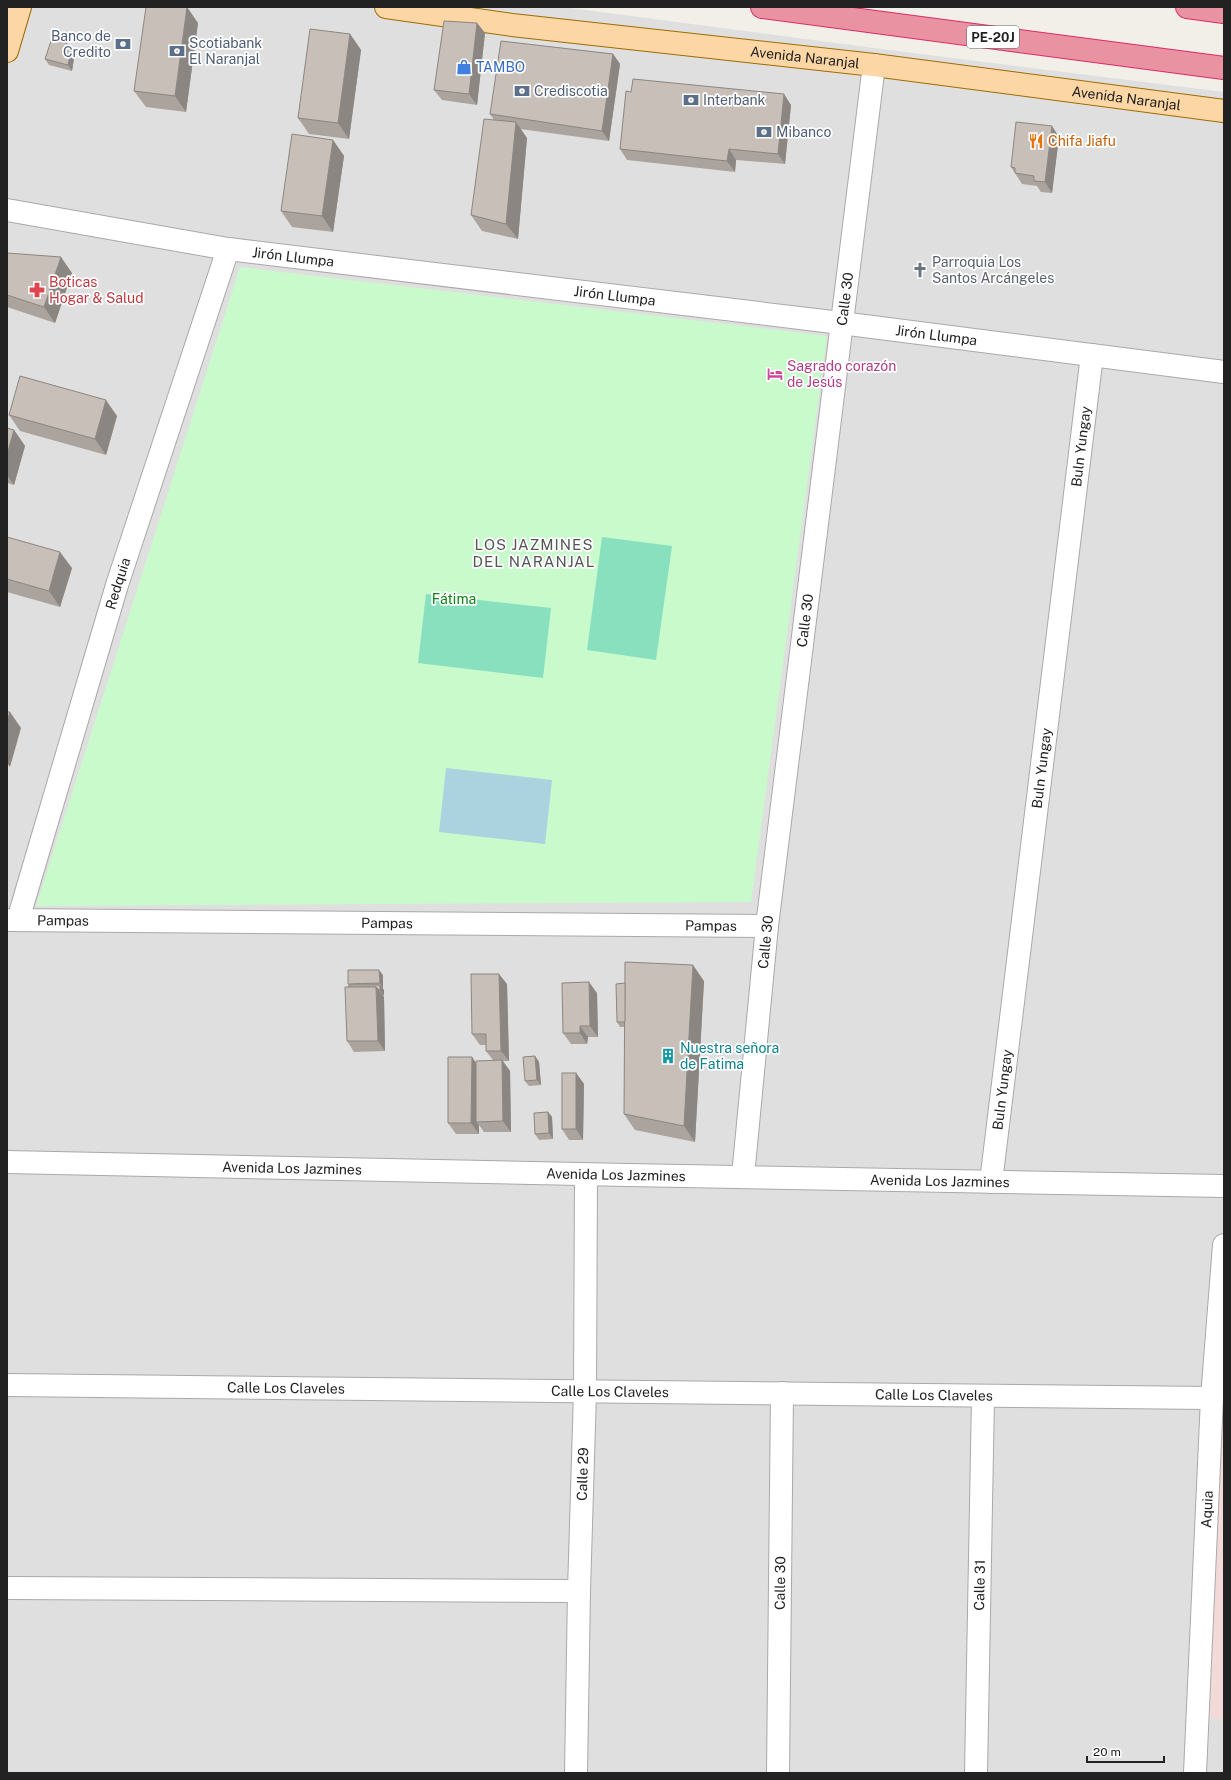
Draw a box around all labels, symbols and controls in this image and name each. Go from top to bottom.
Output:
road number: PE-20J [967,26,1019,48]
place label: Banco de Credito [51,28,111,60]
bank icon: Banco de Credito [114,35,132,53]
place label: Scotiabank El Naranjal [189,35,262,67]
bank icon: Scotiabank El Naranjal [168,42,186,60]
street label: Avenida Naranjal [749,43,861,71]
shop icon: TAMBO [455,58,473,76]
place label: TAMBO [476,59,525,75]
bank icon: Crediscotia [513,82,531,100]
place label: Crediscotia [534,83,608,99]
street label: Avenida Naranjal [1071,83,1182,113]
bank icon: Interbank [682,91,700,109]
place label: Interbank [703,92,765,108]
bank icon: Mibanco [755,123,773,141]
place label: Mibanco [776,124,832,140]
restaurant icon: Chifa Jiafu [1027,132,1045,150]
place label: Chifa Jiafu [1048,133,1116,149]
street label: Jirón Llumpa [251,244,335,270]
place label: Parroquia Los Santos Arcángeles [932,254,1054,286]
church icon: Parroquia Los Santos Arcángeles [911,261,929,279]
street label: Calle 30 [834,271,856,327]
place label: Boticas Hogar & Salud [49,274,144,306]
pharmacy icon: Boticas Hogar & Salud [28,281,46,299]
street label: Jirón Llumpa [573,283,657,309]
street label: Jirón Llumpa [895,322,978,348]
place label: Sagrado corazón de Jesús [787,358,896,390]
hotel icon: Sagrado corazón de Jesús [766,365,784,383]
street label: Buln Yungay [1068,405,1094,488]
district label: LOS JAZMINES DEL NARANJAL [473,536,595,570]
street label: Redquia [102,556,133,611]
park label: Fátima [432,591,476,607]
street label: Calle 30 [794,593,816,648]
street label: Buln Yungay [1029,726,1054,809]
street label: Pampas [37,912,89,929]
street label: Calle 30 [755,914,776,970]
street label: Pampas [361,915,413,931]
street label: Pampas [685,917,737,934]
place label: Nuestra señora de Fatima [680,1040,779,1072]
building icon: Nuestra señora de Fatima [659,1047,677,1065]
street label: Buln Yungay [989,1048,1015,1131]
street label: Avenida Los Jazmines [222,1159,362,1178]
street label: Avenida Los Jazmines [546,1165,686,1184]
street label: Avenida Los Jazmines [870,1172,1010,1190]
street label: Calle Los Claveles [227,1379,345,1397]
street label: Calle Los Claveles [551,1383,669,1400]
street label: Calle Los Claveles [875,1386,993,1404]
street label: Calle 29 [574,1447,591,1501]
street label: Aquia [1198,1490,1216,1528]
street label: Calle 30 [772,1556,788,1610]
street label: Calle 31 [971,1559,988,1611]
scale bar [1087,1738,1164,1764]
text: 20 m [1093,1745,1121,1759]

